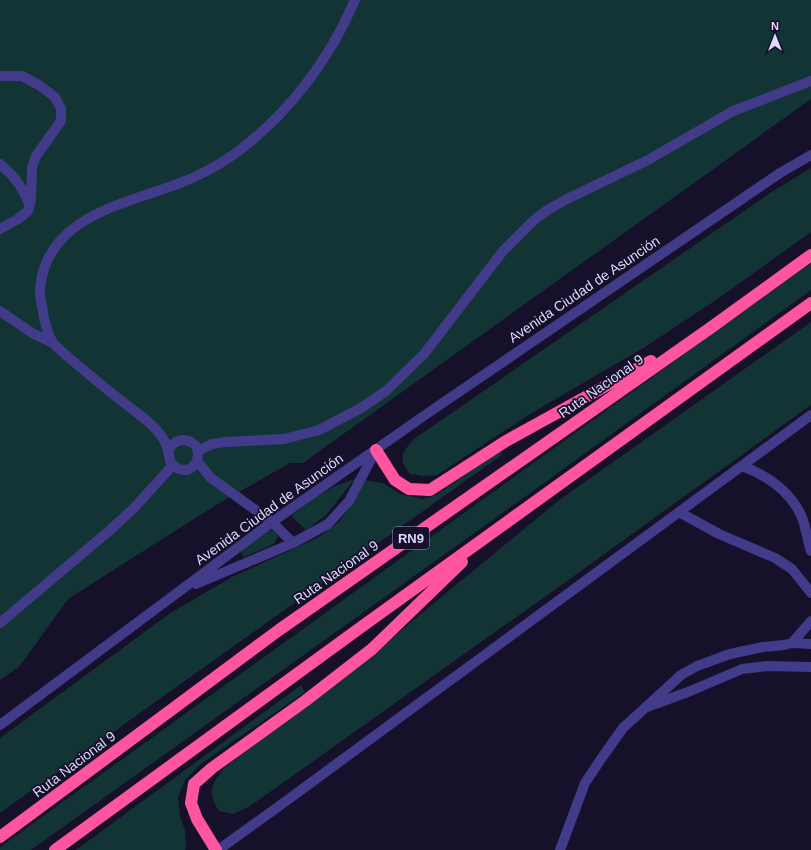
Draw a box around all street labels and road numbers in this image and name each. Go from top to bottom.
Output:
street label: Avenida Ciudad de Asunción [505,232,663,346]
street label: Ruta Nacional 9 [556,351,647,421]
street label: Avenida Ciudad de Asunción [192,450,346,568]
road number: RN9 [393,527,429,549]
street label: Ruta Nacional 9 [291,537,382,607]
street label: Ruta Nacional 9 [29,728,119,800]

